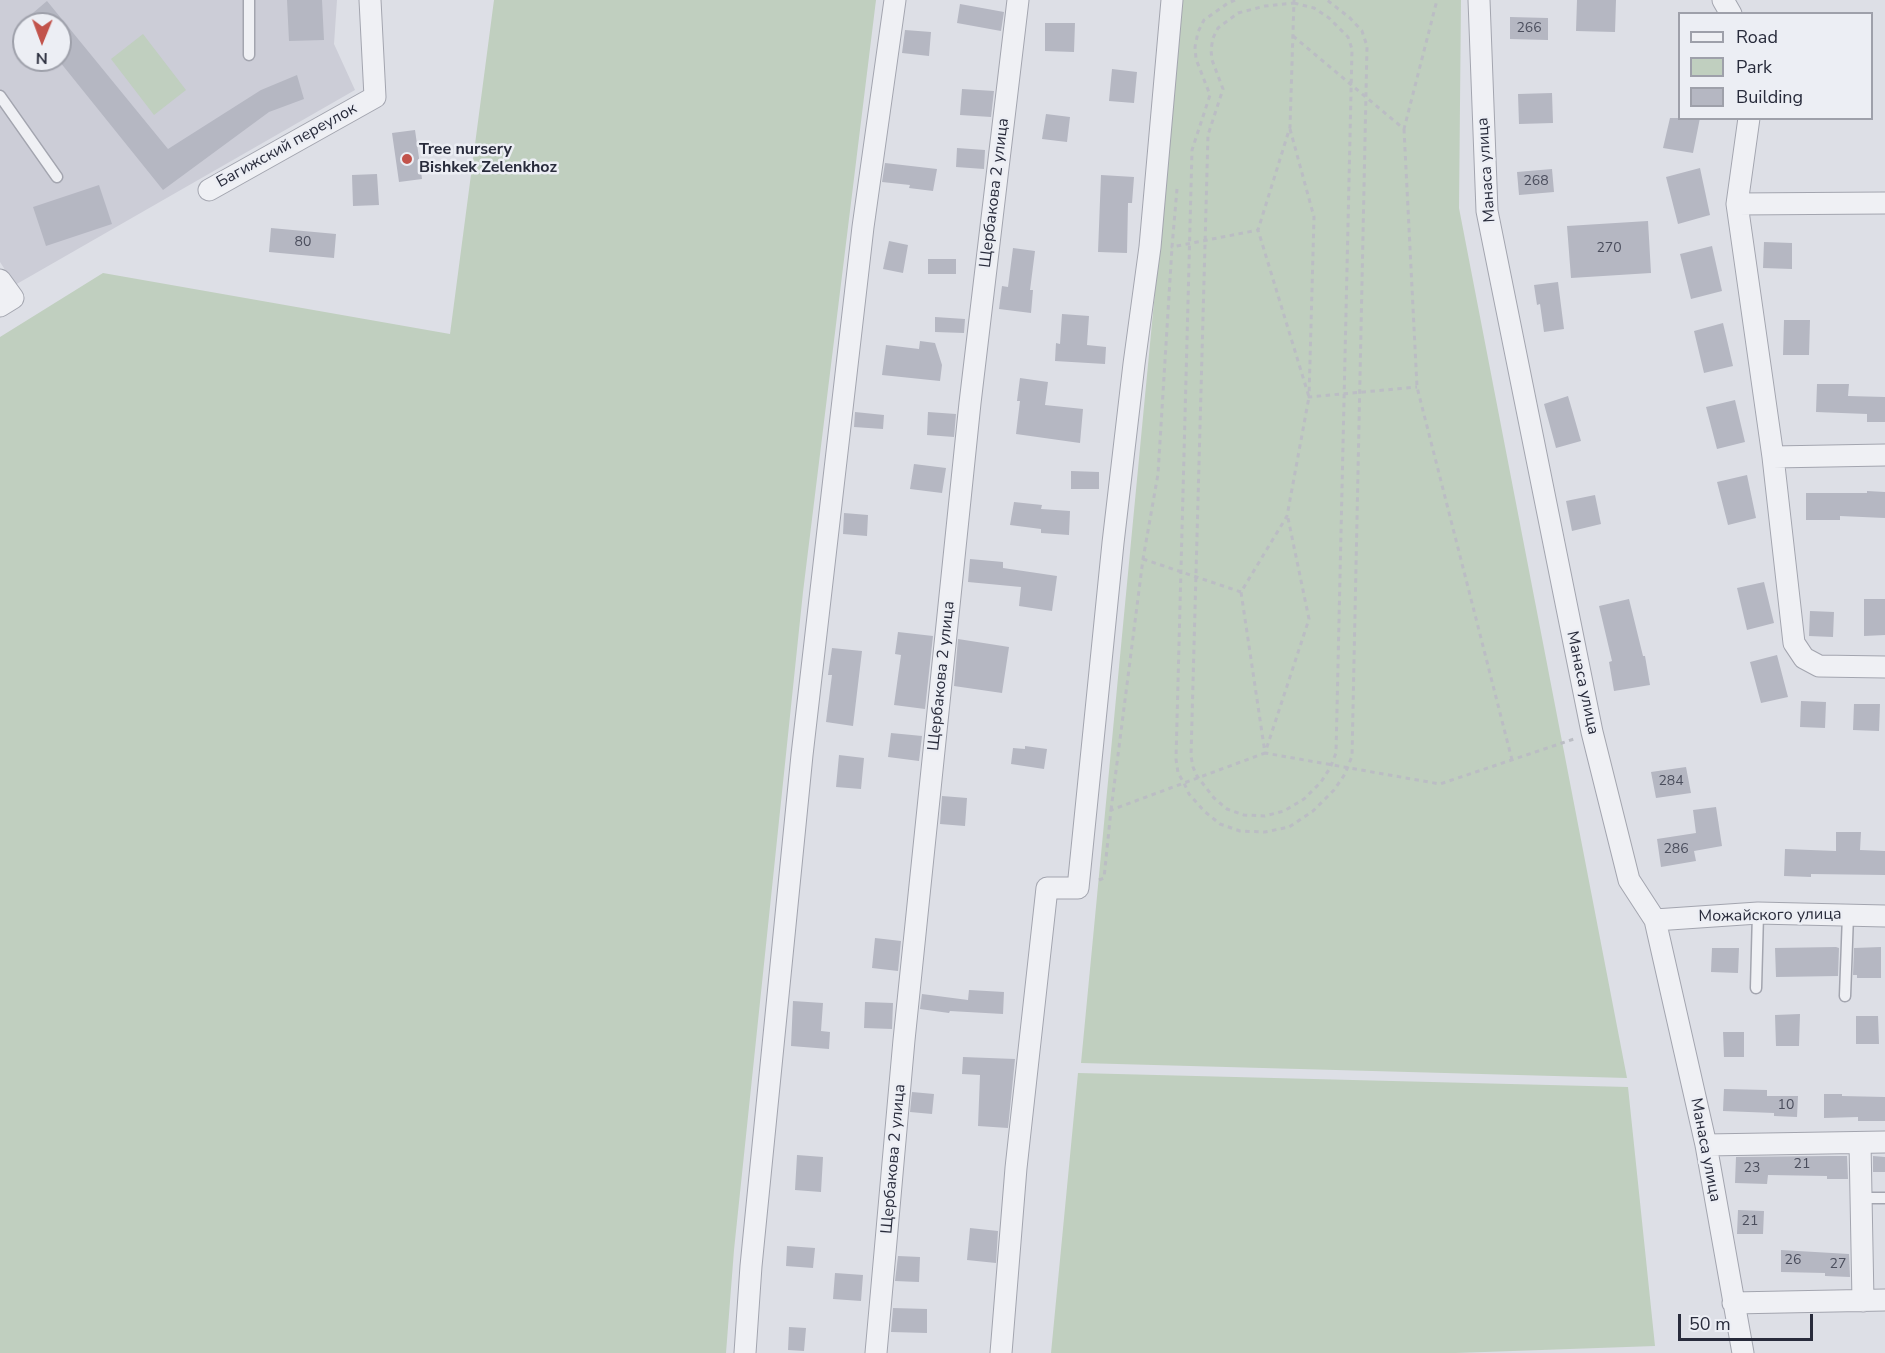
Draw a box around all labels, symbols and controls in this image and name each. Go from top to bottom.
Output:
north arrow [12,12,72,72]
legend [1678,12,1873,120]
house number: 266 [1516,21,1542,37]
text: Road [1736,25,1778,49]
text: N [36,47,48,69]
text: Park [1736,55,1772,79]
text: Building [1736,85,1803,109]
street label: Багижский переулок [213,99,361,193]
street label: Щербакова 2 улица [976,117,1014,269]
street label: Манаса улица [1474,117,1500,223]
place label: Tree nursery Bishkek Zelenkhoz [419,140,557,178]
marker: Tree nursery Bishkek Zelenkhoz [400,152,414,166]
house number: 268 [1523,174,1549,190]
house number: 80 [295,235,311,251]
house number: 270 [1596,241,1622,257]
street label: Щербакова 2 улица [925,600,959,752]
street label: Манаса улица [1562,630,1602,736]
house number: 284 [1658,774,1684,790]
house number: 286 [1663,842,1689,858]
street label: Можайского улица [1698,905,1842,927]
street label: Щербакова 2 улица [878,1083,910,1235]
street label: Манаса улица [1686,1097,1724,1203]
house number: 10 [1778,1098,1794,1114]
house number: 21 [1794,1157,1810,1173]
house number: 23 [1744,1161,1760,1177]
house number: 21 [1742,1214,1758,1230]
house number: 26 [1785,1253,1801,1269]
house number: 27 [1830,1257,1846,1273]
scale bar [1681,1302,1816,1340]
text: 50 m [1689,1312,1731,1336]

